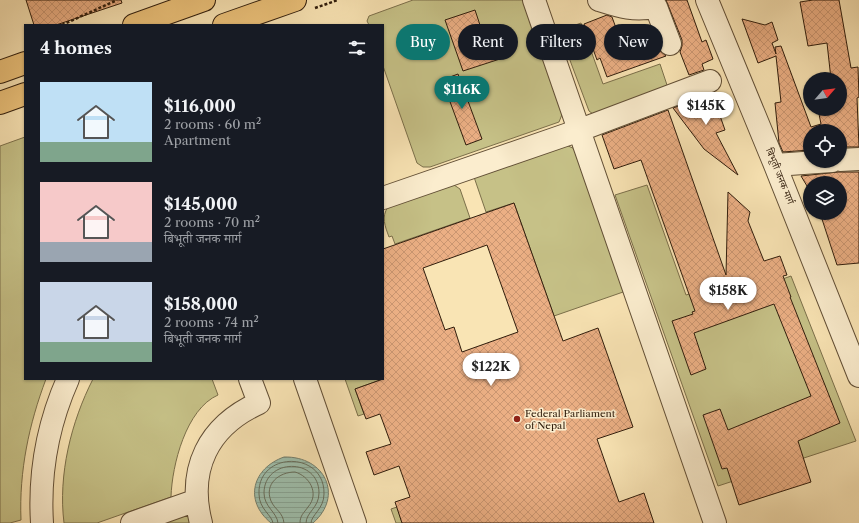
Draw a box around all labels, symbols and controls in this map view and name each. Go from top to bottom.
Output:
chip: Buy [396,24,450,60]
chip: Rent [458,24,518,60]
chip: Filters [526,24,596,60]
chip: New [604,24,663,60]
icon: filters [346,37,368,59]
text: 4 homes [40,38,112,58]
north arrow [803,72,847,116]
map controls [803,72,847,220]
pin: $116K [434,76,490,110]
text: $116K [443,81,481,97]
pin: $145K [678,92,734,126]
text: $116,000 [164,96,236,116]
text: $145K [687,97,725,113]
icon: home [72,98,120,146]
text: 2 rooms · 60 m² [164,116,261,132]
button: locate [803,124,847,168]
text: Apartment [164,132,231,148]
street label: बिभूती जनक मार्ग [762,145,798,207]
button: layers [803,176,847,220]
text: $145,000 [164,194,238,214]
icon: home [72,198,120,246]
text: 2 rooms · 70 m² [164,214,260,230]
text: बिभूती जनक मार्ग [164,230,241,246]
pin: $158K [700,277,756,311]
text: $158K [709,282,747,298]
text: $158,000 [164,294,238,314]
icon: home [72,298,120,346]
text: 2 rooms · 74 m² [164,314,259,330]
text: बिभूती जनक मार्ग [164,330,241,346]
pin: $122K [463,353,519,387]
text: $122K [472,358,510,374]
place label: Federal Parliament of Nepal [525,407,616,432]
marker: Federal Parliament of Nepal [512,414,522,424]

